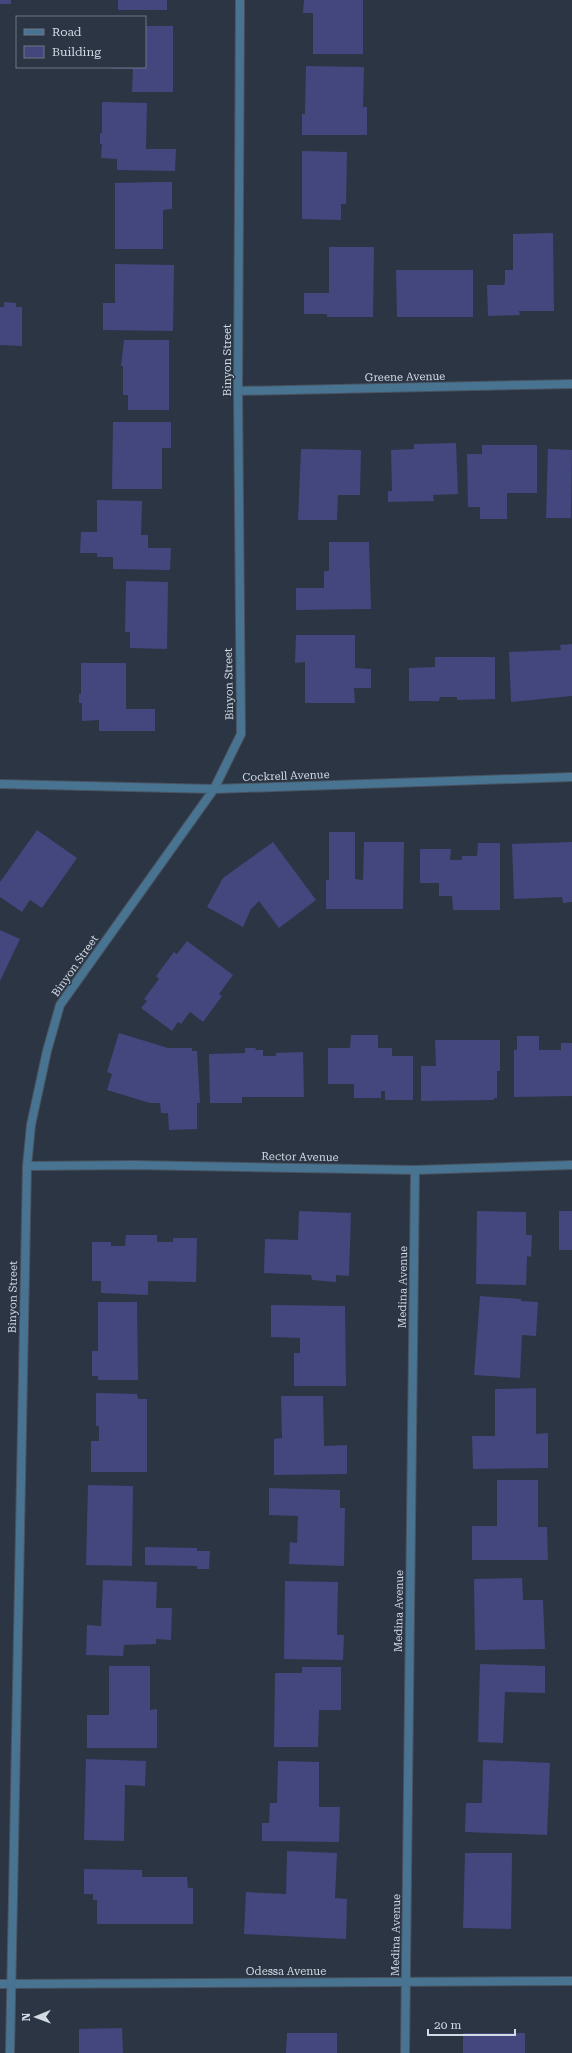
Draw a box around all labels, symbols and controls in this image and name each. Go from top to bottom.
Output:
legend [16,16,146,68]
text: Road [52,25,82,39]
text: Building [52,45,101,59]
street label: Binyon Street [221,324,234,396]
street label: Greene Avenue [365,370,445,384]
street label: Binyon Street [222,648,236,720]
street label: Cockrell Avenue [242,768,330,784]
street label: Binyon Street [49,933,101,999]
street label: Rector Avenue [261,1150,339,1164]
street label: Medina Avenue [396,1246,410,1328]
street label: Binyon Street [6,1261,20,1333]
street label: Medina Avenue [392,1570,406,1652]
street label: Medina Avenue [389,1894,403,1976]
street label: Odessa Avenue [246,1965,326,1978]
north arrow [16,1997,56,2037]
scale bar [428,2011,515,2037]
text: N [20,2012,33,2022]
text: 20 m [434,2018,461,2032]

